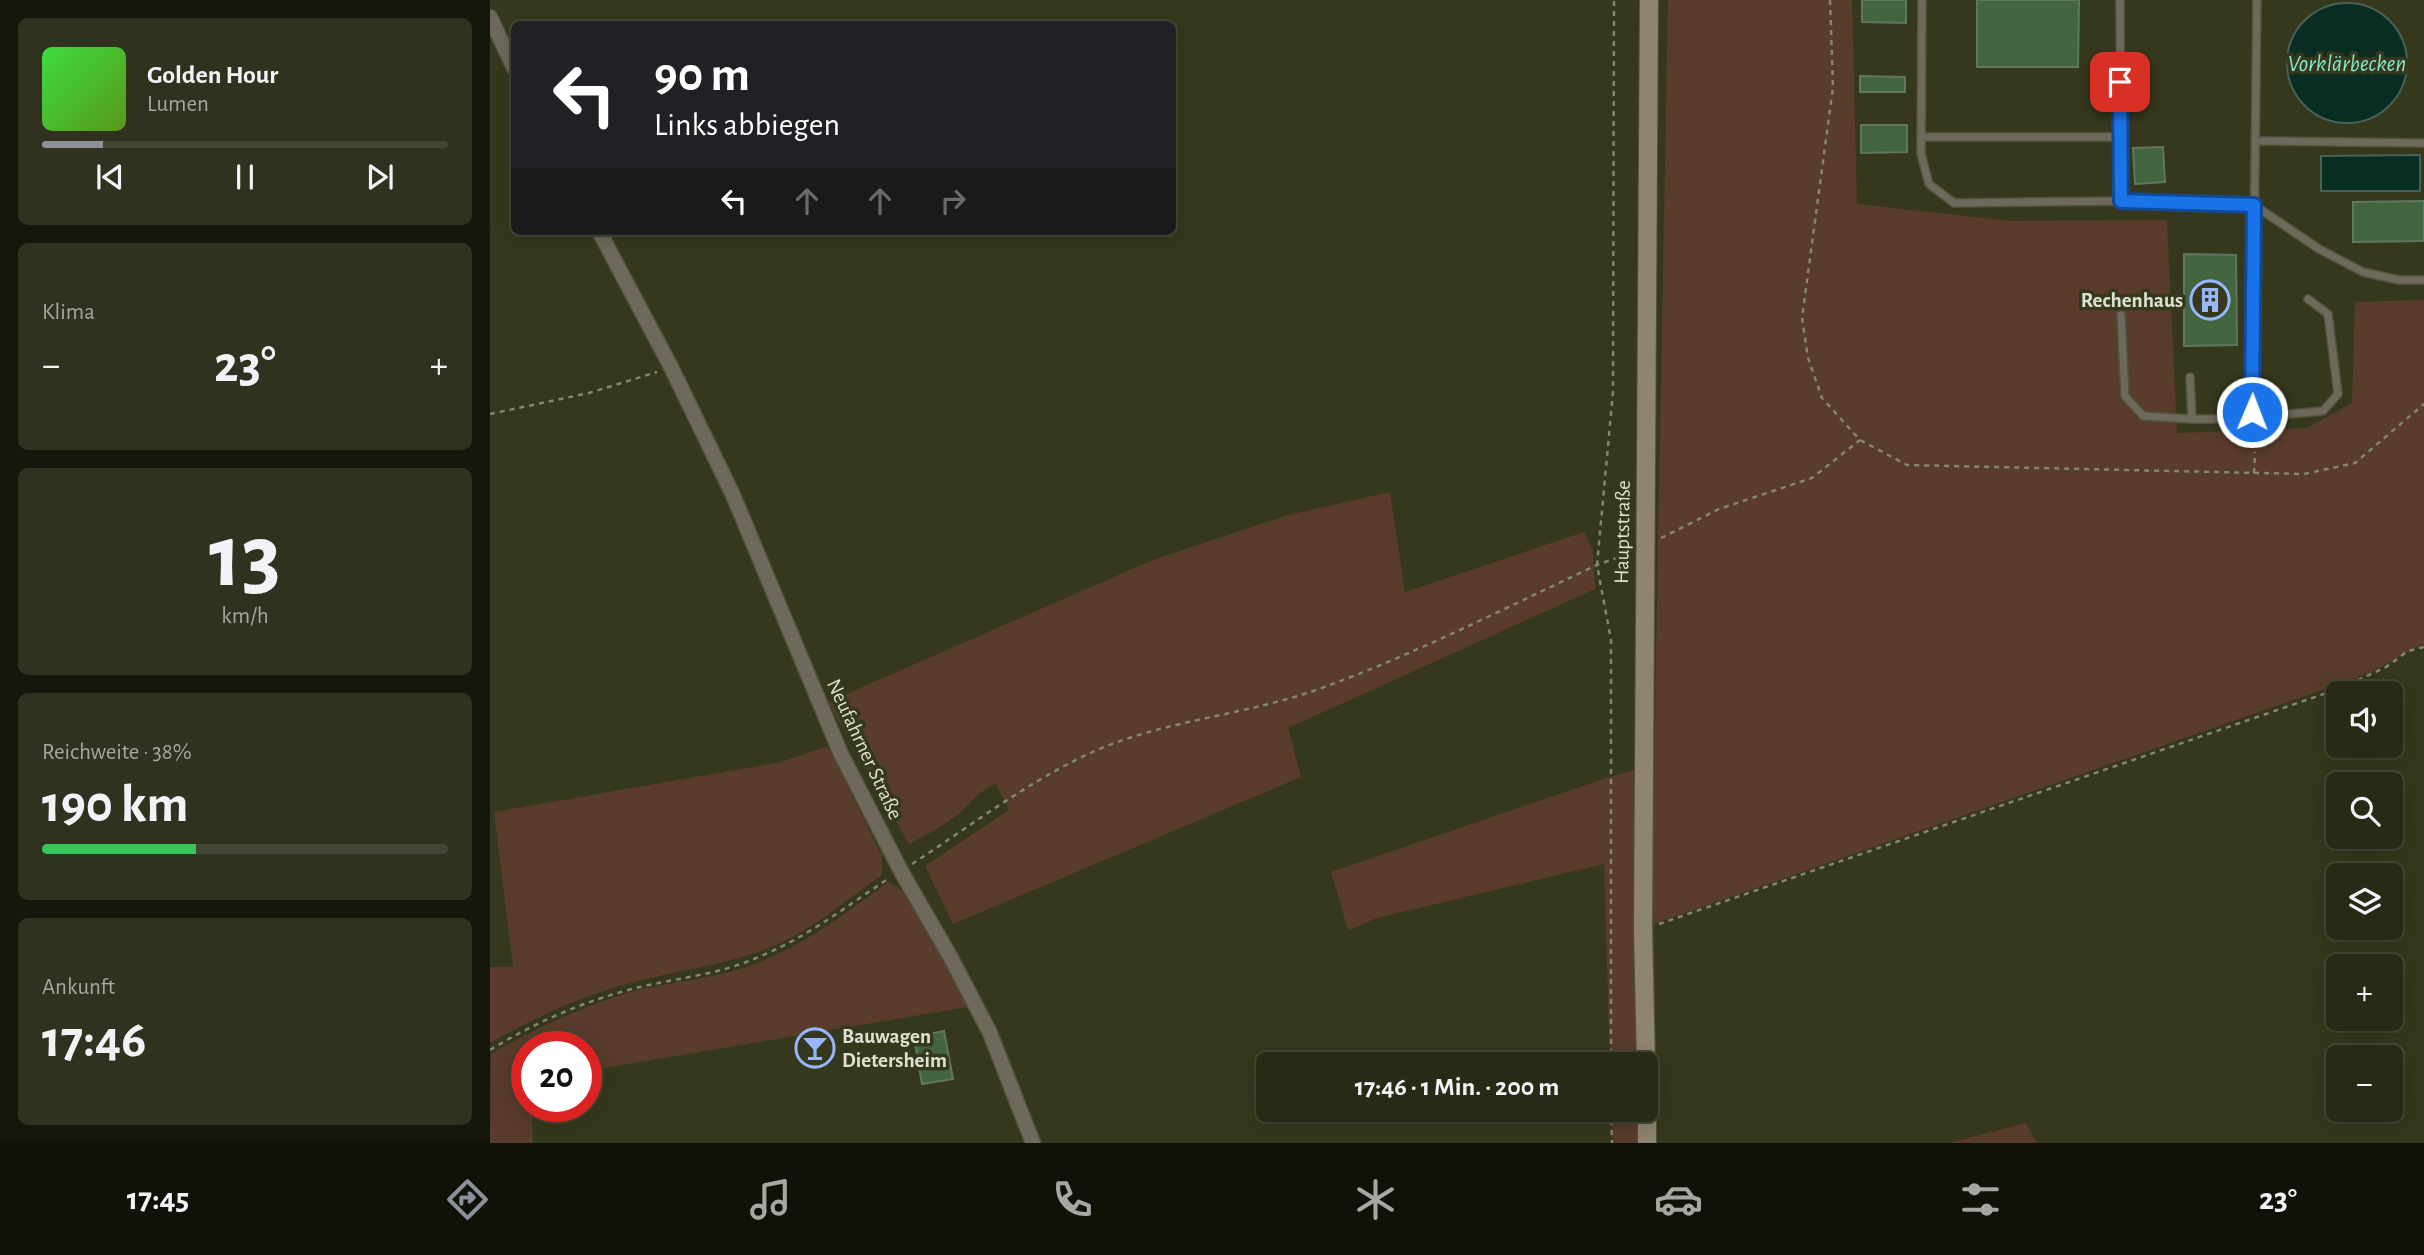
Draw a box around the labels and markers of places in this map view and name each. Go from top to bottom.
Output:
pin [2090,52,2150,112]
building icon: Rechenhaus [2189,279,2231,321]
place label: Rechenhaus [2081,290,2183,311]
place label: Bauwagen Dietersheim [842,1026,947,1071]
bar icon: Bauwagen Dietersheim [794,1027,836,1069]

